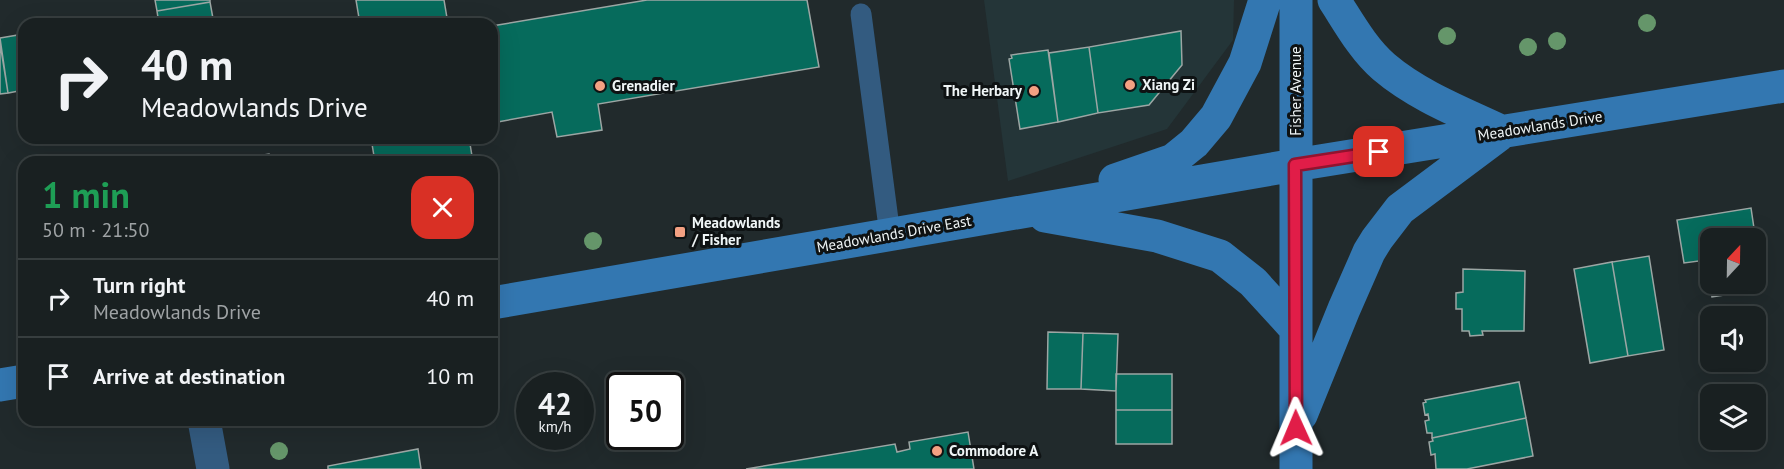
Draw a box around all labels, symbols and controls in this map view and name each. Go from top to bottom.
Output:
text: 40 m [141,37,233,92]
icon: right [42,42,120,120]
street label: Fisher Avenue [1286,46,1305,136]
place label: Xiang Zi [1142,75,1195,94]
place label: Grenadier [612,76,675,95]
marker: Xiang Zi [1123,78,1137,92]
marker: Grenadier [593,79,607,93]
place label: The Herbary [943,81,1023,100]
marker: The Herbary [1027,84,1041,98]
text: Meadowlands Drive [141,90,368,124]
street label: Meadowlands Drive [1476,106,1604,145]
pin [1353,126,1404,177]
icon: arrive [1362,135,1395,168]
text: 1 min [42,171,130,218]
button: close [411,176,474,239]
street label: Meadowlands Drive East [815,211,973,256]
place label: Meadowlands / Fisher [691,213,780,249]
text: 50 m · 21:50 [42,217,149,243]
marker: Meadowlands / Fisher [673,225,687,239]
north arrow [1700,228,1766,294]
map controls [1700,228,1766,450]
text: Turn right [93,271,185,299]
icon: right [42,282,75,315]
text: 40 m [426,284,474,312]
text: Meadowlands Drive [93,299,261,325]
button: sound [1700,306,1766,372]
icon: arrive [42,360,75,393]
text: Arrive at destination [93,362,285,390]
text: 10 m [426,362,474,390]
speed limit sign: 50 [606,372,684,450]
text: 42 [538,384,572,423]
button: layers [1700,384,1766,450]
position arrow [1264,396,1328,460]
text: km/h [539,417,571,436]
place label: Commodore A [949,441,1039,460]
marker: Commodore A [930,444,944,458]

